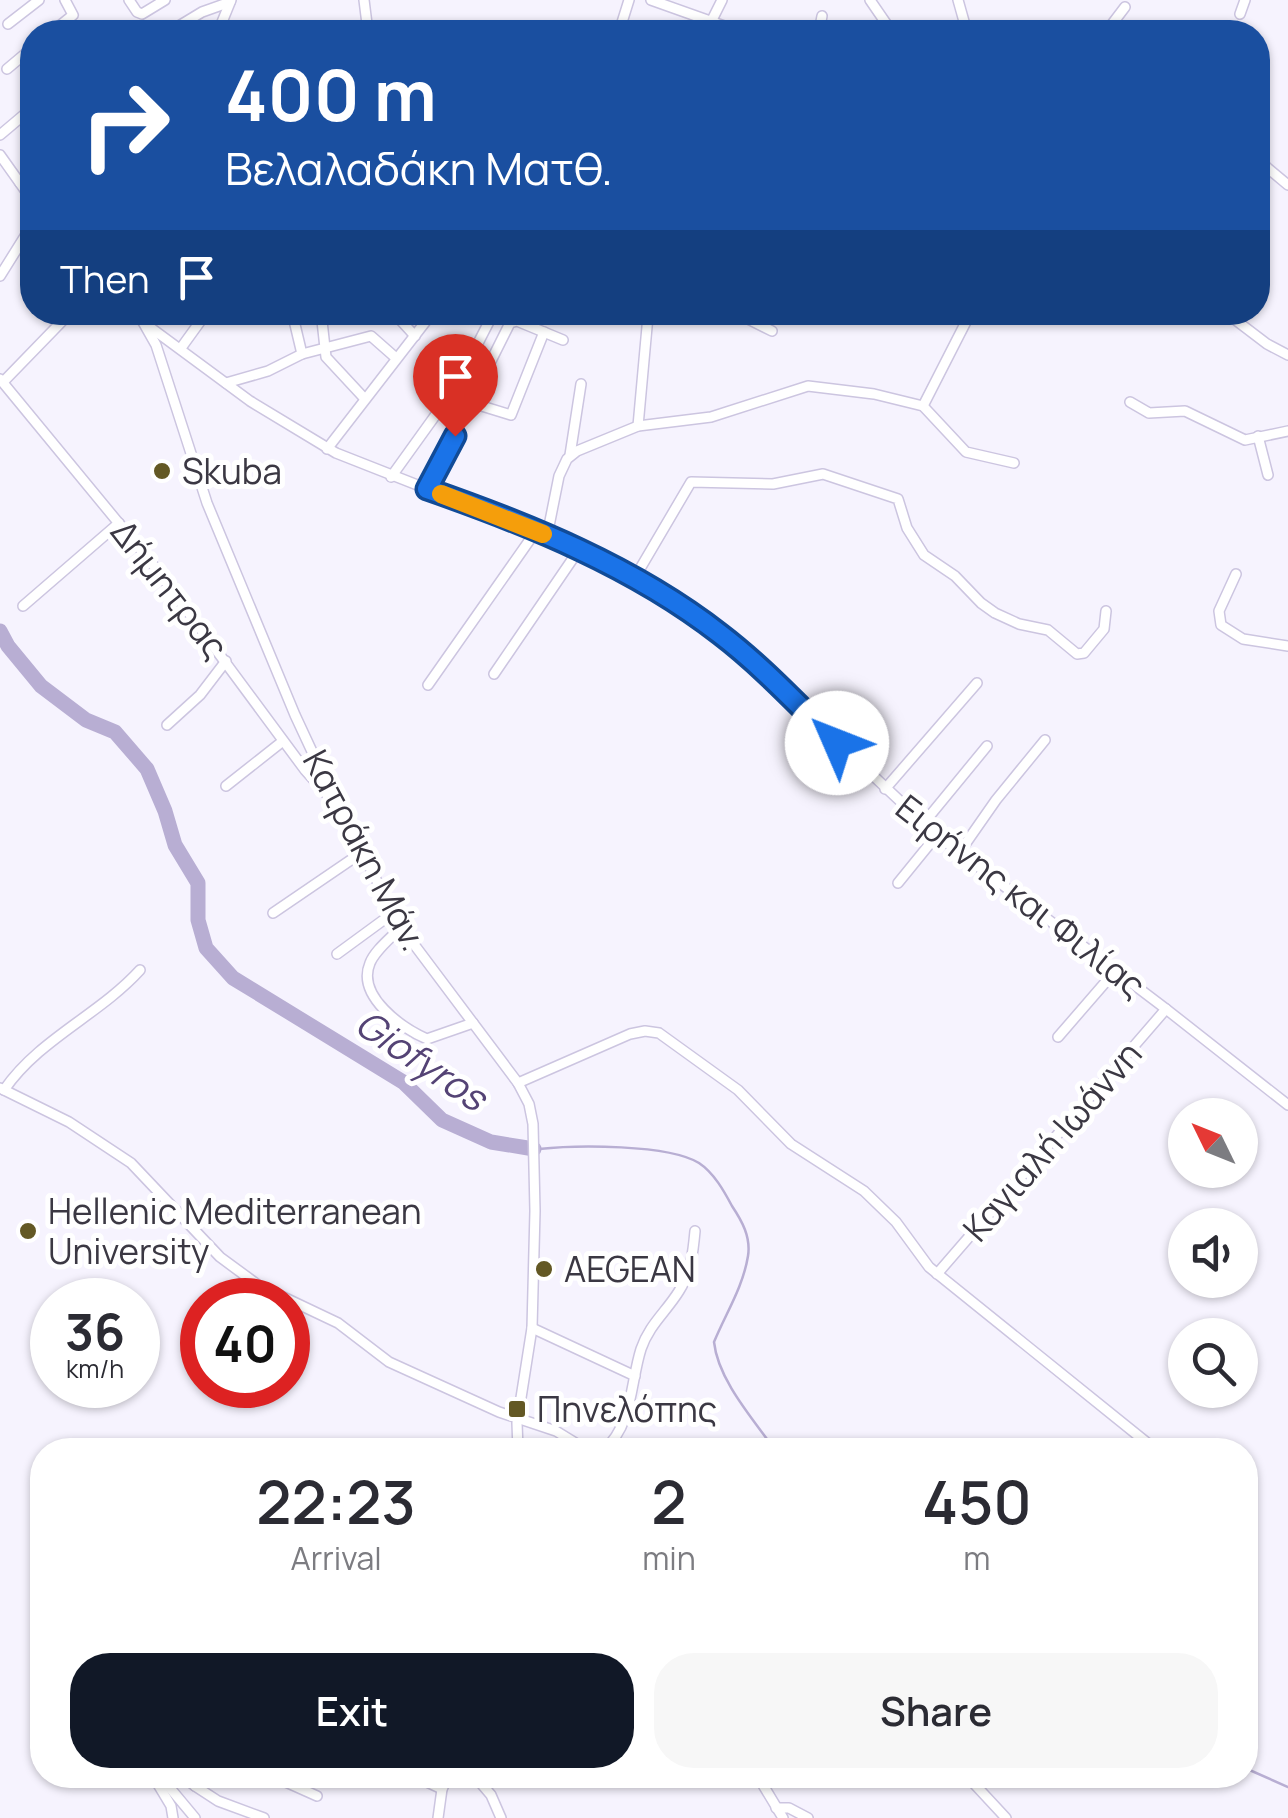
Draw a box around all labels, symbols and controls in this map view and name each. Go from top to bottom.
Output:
text: 400 m [225,46,437,142]
icon: right [60,60,190,190]
text: Βελαλαδάκη Ματθ. [225,137,613,199]
icon: arrive [169,250,224,305]
text: Then [60,252,149,304]
pin [413,334,498,437]
icon: arrive [428,349,483,404]
place label: Skuba [182,447,282,495]
marker: Skuba [151,460,173,482]
street label: Δήμητρας [100,509,240,669]
position arrow [785,691,889,795]
street label: Κατράκη Μάν. [292,741,438,959]
street label: Ειρήνης και Φιλίας [886,783,1156,1009]
water label: Giofyros [346,996,500,1123]
street label: Καγιαλή Ιωάννη [952,1031,1152,1251]
north arrow [1168,1098,1258,1188]
map controls [1168,1098,1258,1408]
place label: Hellenic Mediterranean University [48,1187,422,1275]
button: sound [1168,1208,1258,1298]
marker: Hellenic Mediterranean University [17,1220,39,1242]
place label: AEGEAN [564,1245,696,1293]
marker: AEGEAN [533,1258,555,1280]
speed limit sign: 40 [180,1278,310,1408]
text: 36 [65,1297,125,1365]
button: search [1168,1318,1258,1408]
text: km/h [66,1351,124,1386]
place label: Πηνελόπης [537,1385,717,1433]
marker: Πηνελόπης [506,1398,528,1420]
text: 22:23 [256,1460,416,1542]
text: 2 [651,1460,687,1542]
text: 450 [922,1460,1032,1542]
text: Arrival [290,1536,382,1580]
text: min [642,1536,696,1580]
text: m [963,1536,990,1580]
button: Exit [70,1653,634,1768]
button: Share [654,1653,1218,1768]

